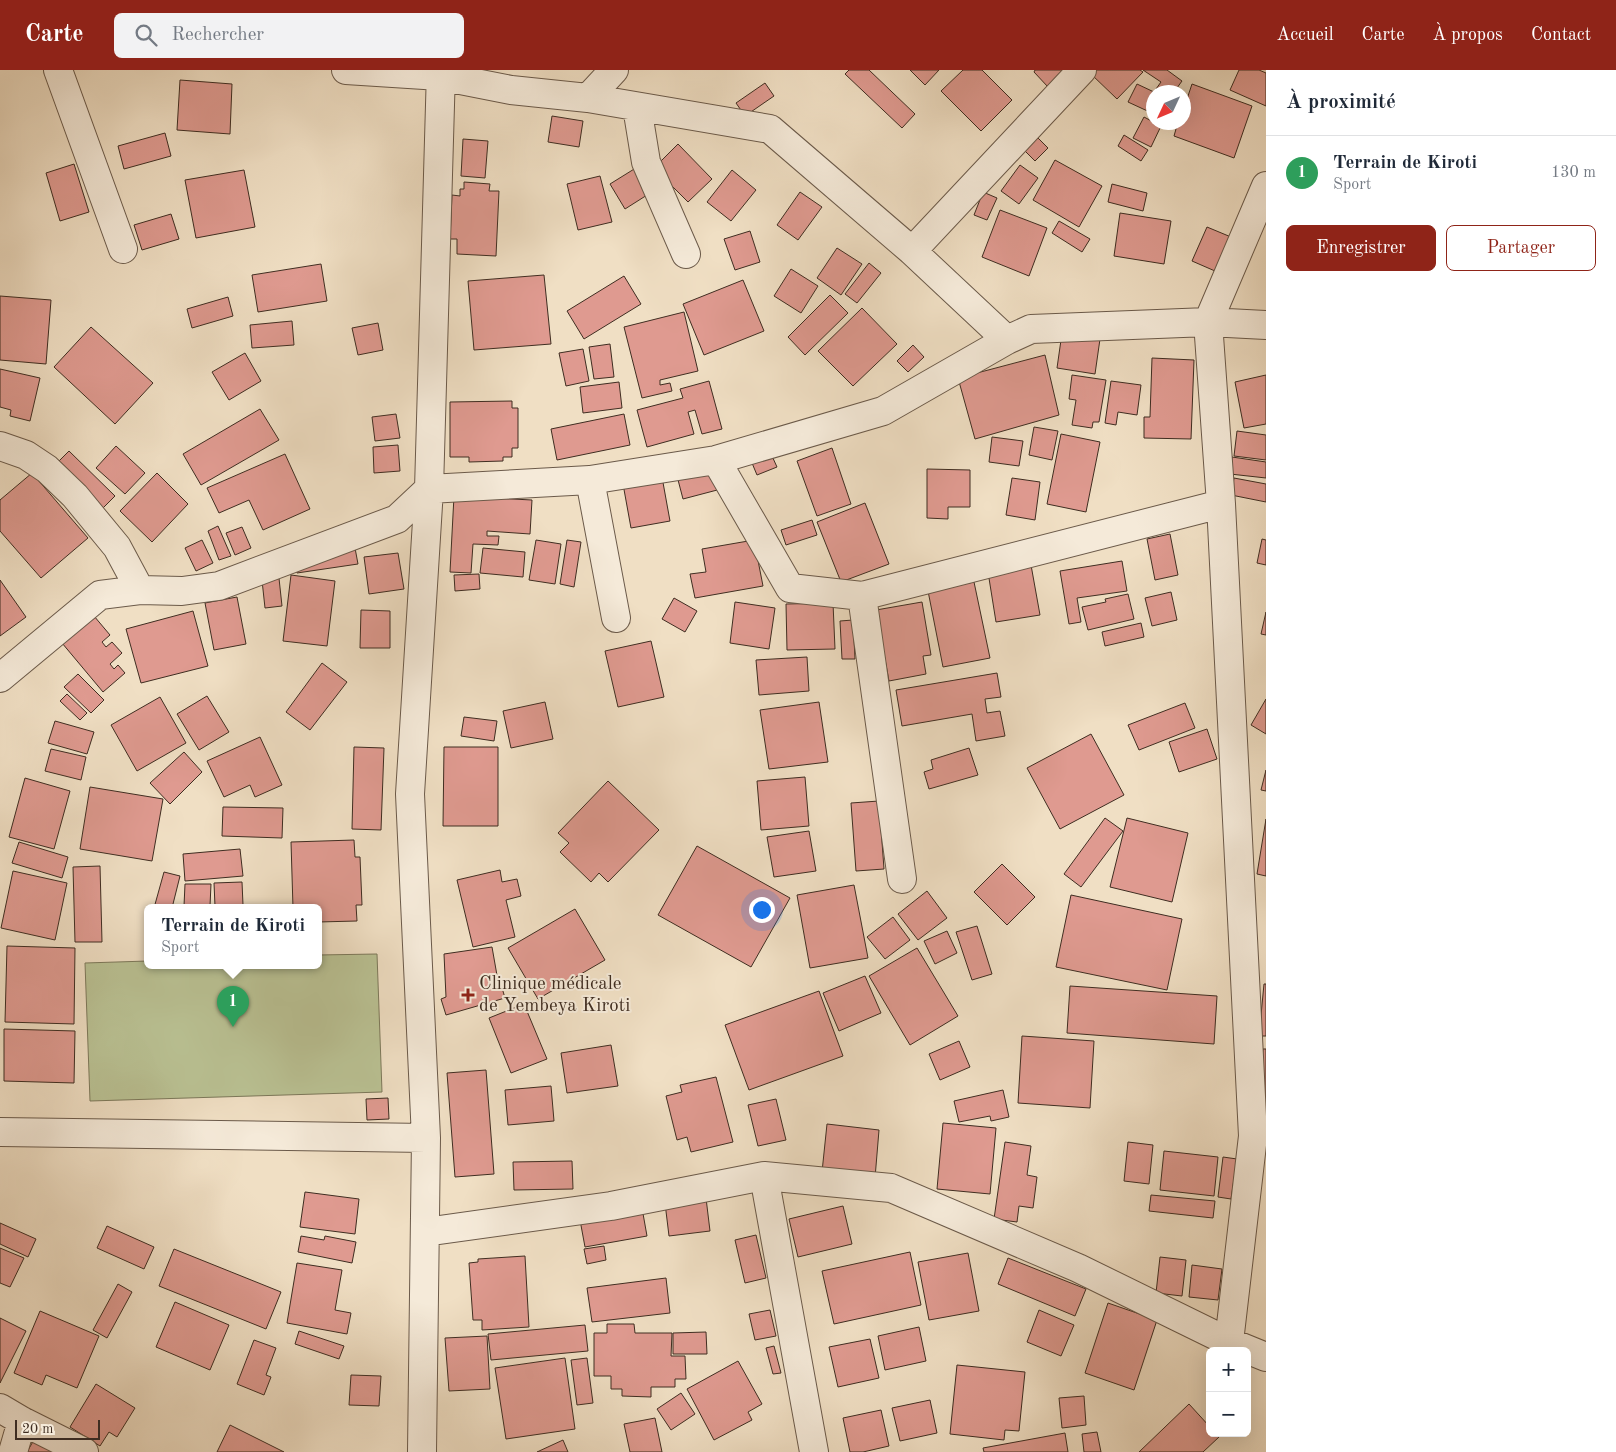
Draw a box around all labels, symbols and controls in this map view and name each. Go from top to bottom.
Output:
search box [114,13,464,58]
icon: search [132,21,160,49]
text: Carte [25,23,84,47]
text: Rechercher [172,26,264,45]
text: Accueil [1276,26,1334,44]
text: Carte [1362,26,1404,44]
text: À propos [1432,26,1503,44]
text: Contact [1531,26,1591,44]
north arrow [1146,85,1191,130]
text: À proximité [1286,92,1396,113]
text: Terrain de Kiroti [1333,154,1477,173]
text: 1 [1297,165,1307,181]
text: 130 m [1551,165,1596,181]
text: Sport [1333,177,1371,193]
button: Enregistrer [1286,225,1436,271]
button: Partager [1446,225,1596,271]
your location [749,897,775,923]
popup [144,904,322,969]
text: Terrain de Kiroti [161,917,305,936]
text: Sport [161,940,199,956]
place label: Clinique médicale de Yembeya Kiroti [479,975,630,1016]
pin: 1 [217,986,249,1027]
marker: Clinique médicale de Yembeya Kiroti [461,988,475,1002]
map controls [1206,1347,1251,1437]
button: + [1206,1347,1251,1392]
button: − [1206,1392,1251,1437]
scale bar [15,1417,100,1440]
text: 20 m [22,1422,53,1436]

